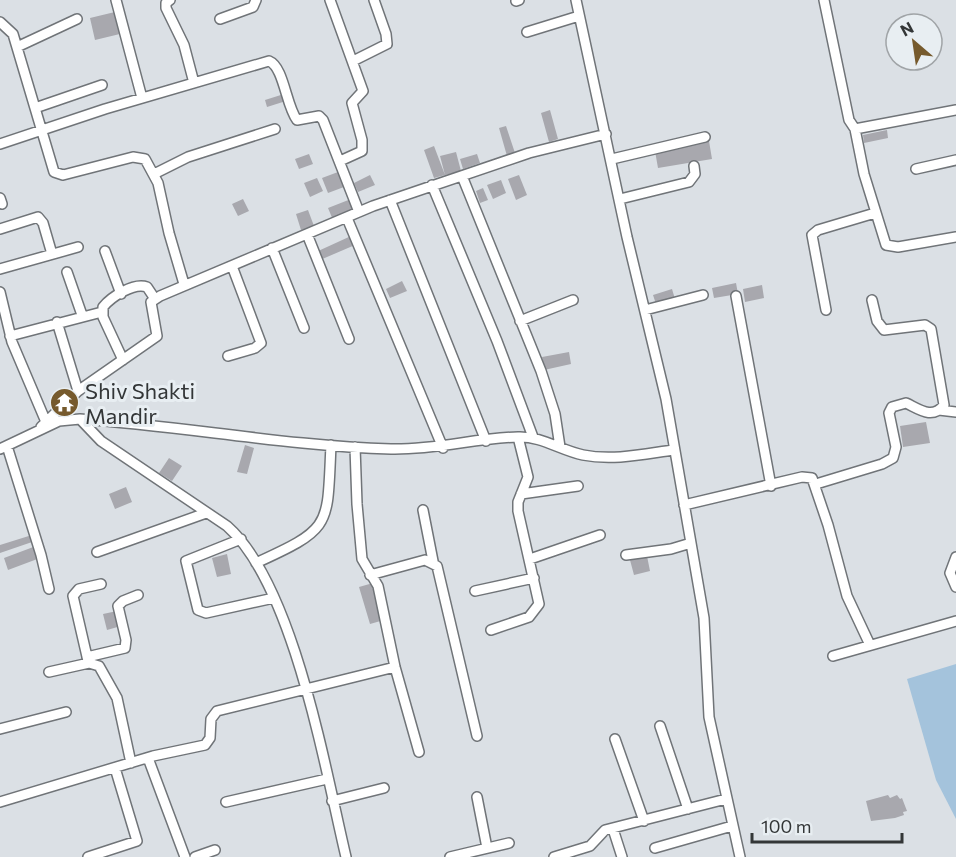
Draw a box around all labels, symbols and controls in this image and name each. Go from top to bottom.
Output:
north arrow [884,12,944,72]
text: N [897,17,916,40]
place label: Shiv Shakti Mandir [85,377,195,429]
temple icon: Shiv Shakti Mandir [48,387,80,419]
scale bar [752,806,902,844]
text: 100 m [761,815,811,837]

